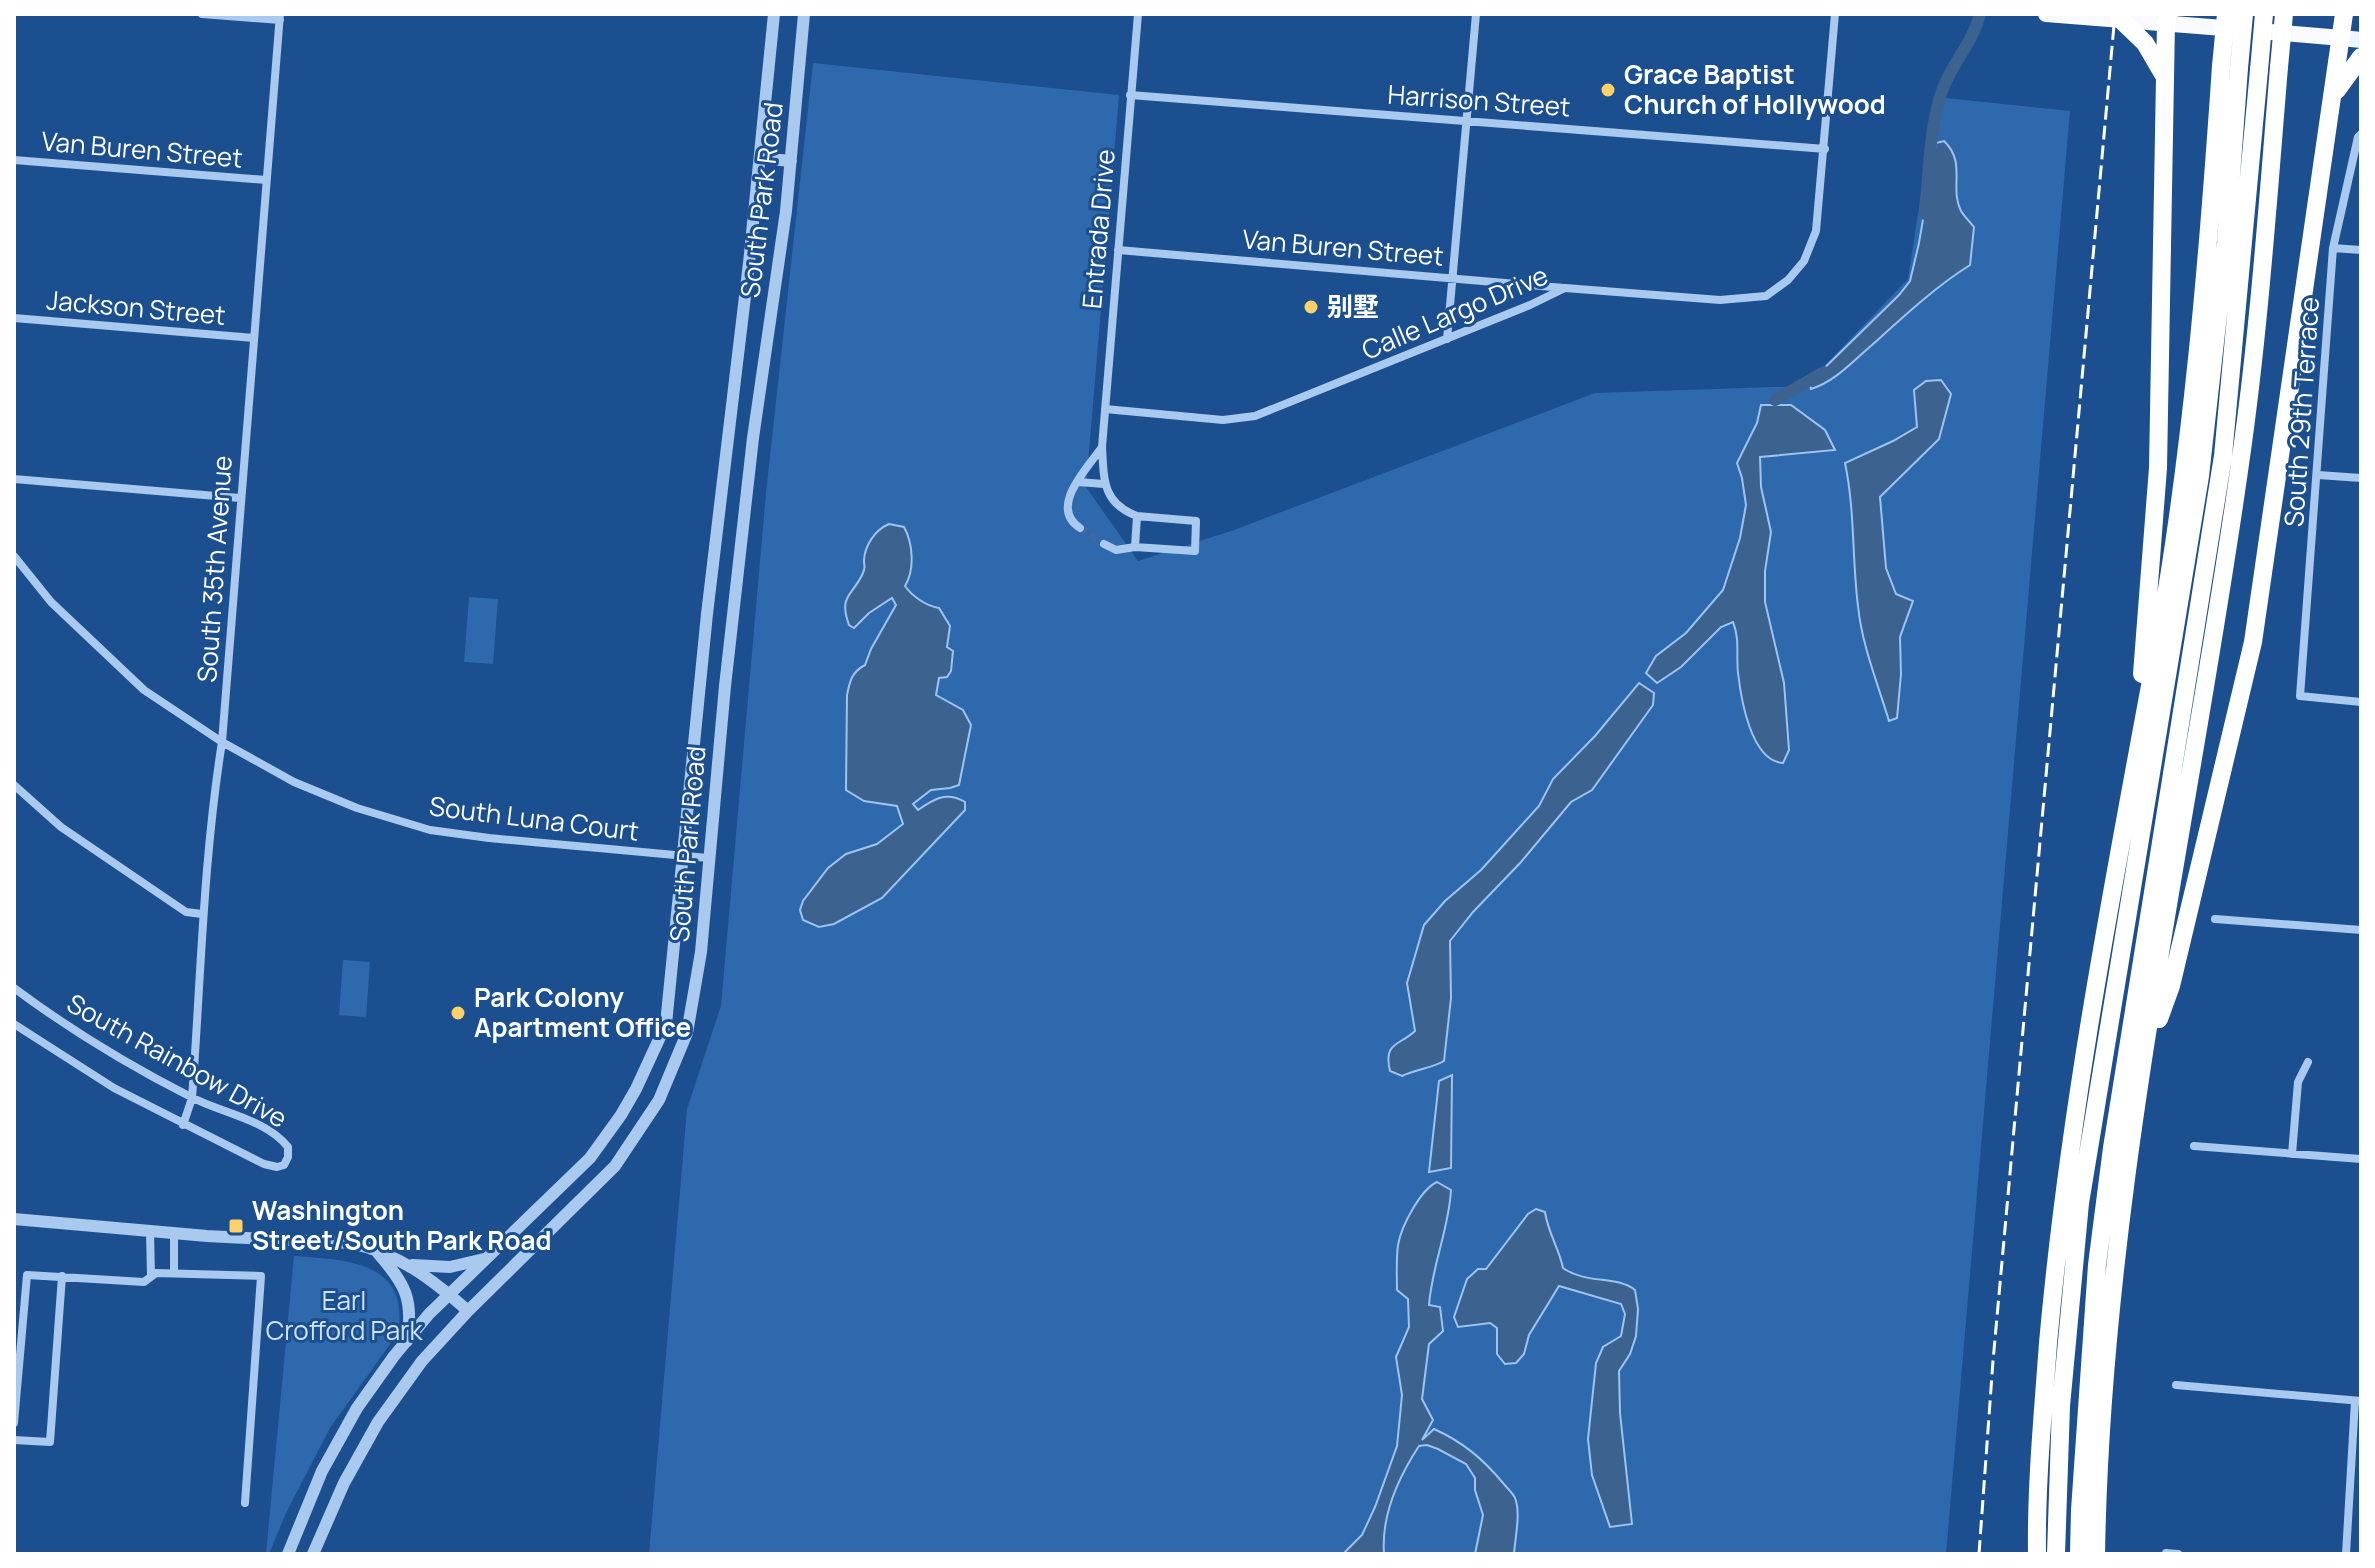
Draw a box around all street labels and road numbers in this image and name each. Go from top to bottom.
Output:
street label: Harrison Street [1386,76,1572,124]
street label: South Park Road [731,100,791,300]
street label: Van Buren Street [40,122,244,176]
street label: Entrada Drive [1073,148,1123,310]
street label: Van Buren Street [1241,220,1445,274]
street label: Calle Largo Drive [1356,257,1553,368]
street label: Jackson Street [45,281,227,333]
street label: South 29th Terrace [2275,296,2327,528]
street label: South 35th Avenue [188,454,240,684]
street label: South Park Road [661,744,714,943]
street label: South Luna Court [427,787,641,849]
street label: South Rainbow Drive [61,985,294,1136]

